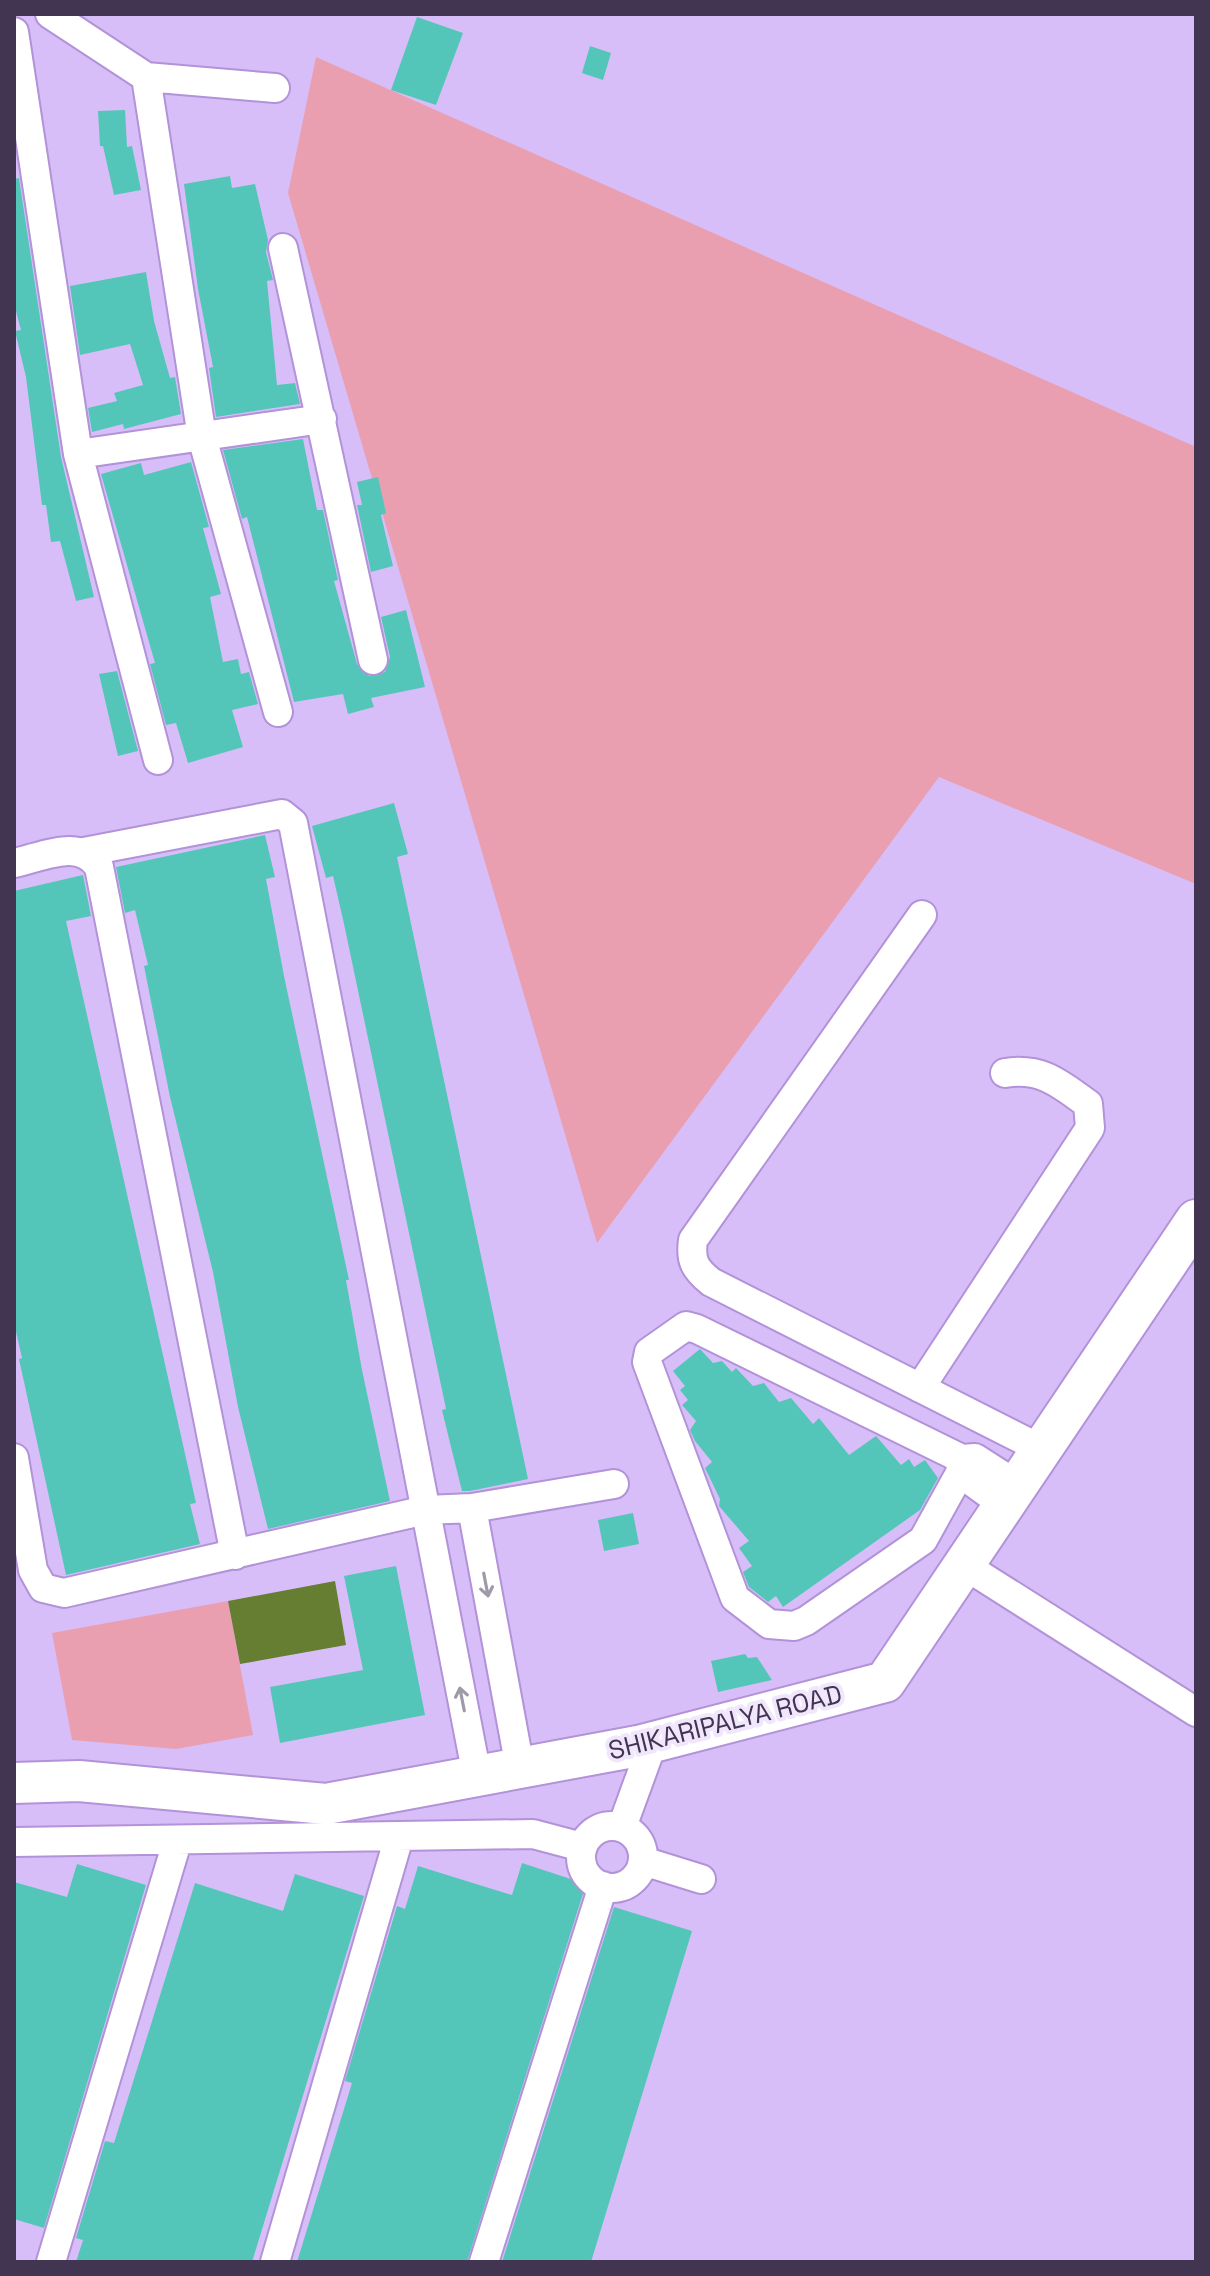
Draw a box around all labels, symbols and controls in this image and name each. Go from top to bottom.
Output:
one-way arrow [479,1572,494,1597]
street label: SHIKARIPALYA ROAD [605,1677,845,1767]
one-way arrow [454,1687,469,1713]

